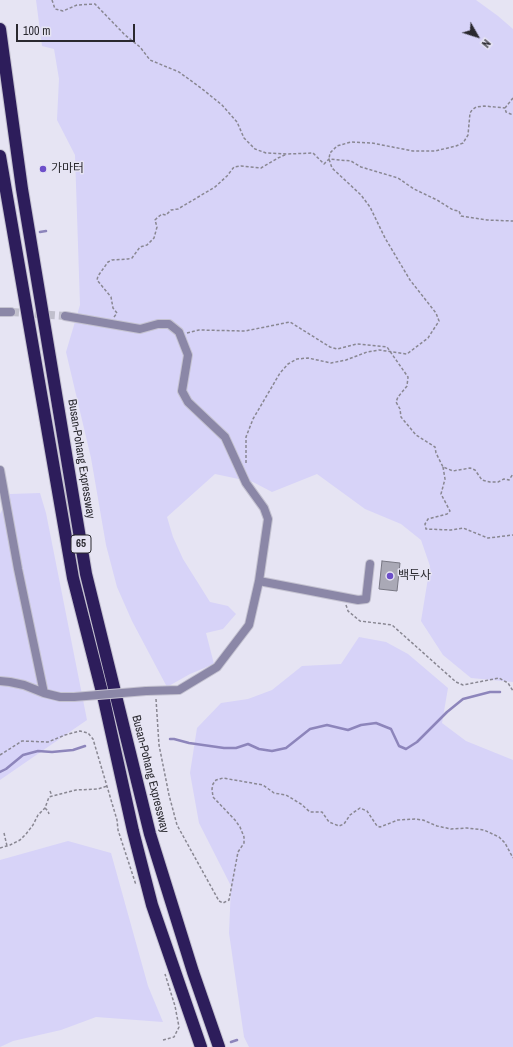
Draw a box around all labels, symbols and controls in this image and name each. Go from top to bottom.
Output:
scale bar [18,16,137,42]
north arrow [457,16,497,56]
text: 100 m [23,23,50,39]
text: N [479,37,494,50]
place label: 가마터 [51,162,84,176]
marker: 가마터 [38,164,48,174]
street label: Busan-Pohang Expressway [64,398,98,520]
road number: 65 [71,535,91,553]
place label: 백두사 [398,569,431,583]
marker: 백두사 [385,571,395,581]
street label: Busan-Pohang Expressway [128,714,172,834]

